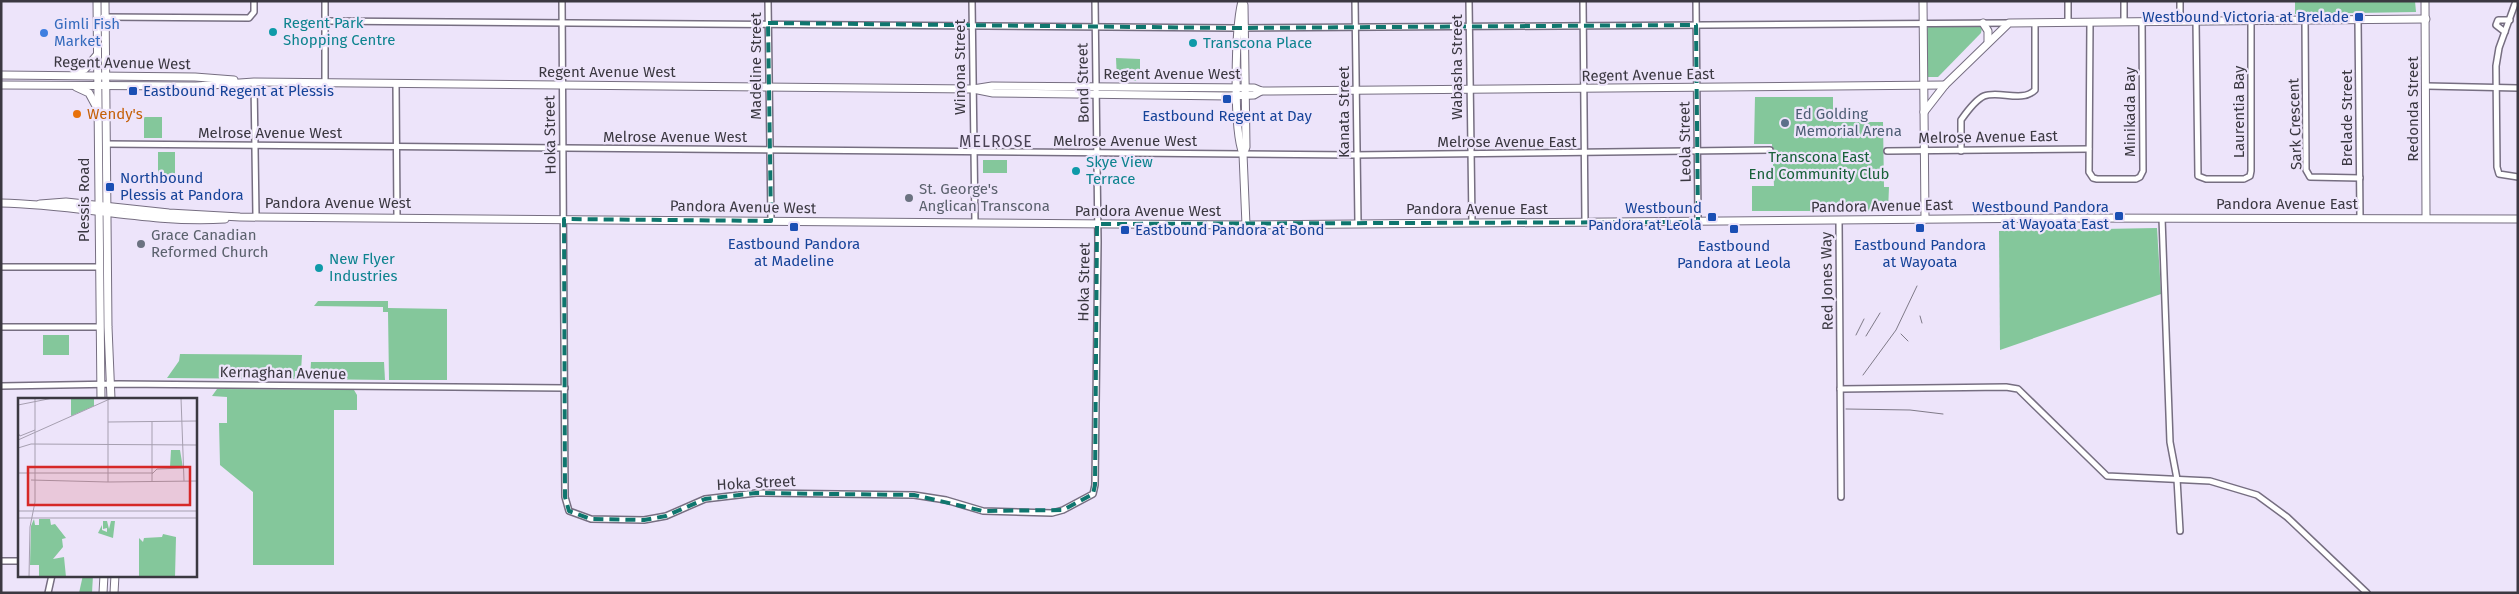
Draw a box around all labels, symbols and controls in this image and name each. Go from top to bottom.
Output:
place label: Westbound Victoria at Brelade [2142,8,2349,26]
marker: Westbound Victoria at Brelade [2353,11,2365,23]
street label: Madeline Street [747,12,765,120]
place label: Regent Park Shopping Centre [283,14,395,49]
street label: Wabasha Street [1448,14,1466,120]
place label: Gimli Fish Market [54,15,120,50]
street label: Winona Street [951,19,969,115]
marker: Regent Park Shopping Centre [267,26,279,38]
marker: Gimli Fish Market [38,27,50,39]
place label: Transcona Place [1203,34,1312,52]
marker: Transcona Place [1187,37,1199,49]
street label: Bond Street [1073,42,1093,123]
street label: Regent Avenue West [53,53,191,73]
street label: Redonda Street [2404,56,2422,162]
street label: Regent Avenue West [538,63,676,81]
street label: Regent Avenue West [1103,65,1241,83]
street label: Kanata Street [1335,65,1353,158]
street label: Regent Avenue East [1581,65,1715,85]
street label: Laurentia Bay [2230,65,2248,158]
street label: Minikada Bay [2121,66,2139,157]
street label: Brelade Street [2338,69,2356,166]
street label: Sark Crescent [2284,77,2306,170]
place label: Eastbound Regent at Plessis [143,82,334,100]
marker: Eastbound Regent at Plessis [127,85,139,97]
marker: Eastbound Regent at Day [1221,93,1233,105]
street label: Hoka Street [540,95,560,175]
street label: Leola Street [1675,101,1695,183]
place label: Wendy's [87,105,143,123]
place label: Ed Golding Memorial Arena [1795,105,1902,140]
place label: Eastbound Regent at Day [1142,107,1312,125]
marker: Wendy's [71,108,83,120]
marker: Ed Golding Memorial Arena [1779,117,1791,129]
street label: Melrose Avenue West [198,124,343,142]
street label: Melrose Avenue East [1918,127,2058,147]
street label: Melrose Avenue West [603,128,748,146]
district label: MELROSE [959,132,1033,151]
street label: Melrose Avenue West [1053,132,1198,150]
street label: Melrose Avenue East [1437,133,1577,151]
park label: Transcona East End Community Club [1749,148,1889,183]
place label: Skye View Terrace [1086,153,1153,188]
street label: Plessis Road [75,158,93,242]
marker: Skye View Terrace [1070,165,1082,177]
place label: Northbound Plessis at Pandora [120,169,244,204]
place label: St. George's Anglican Transcona [919,180,1050,215]
marker: Northbound Plessis at Pandora [104,181,116,193]
marker: St. George's Anglican Transcona [903,192,915,204]
street label: Pandora Avenue West [265,194,412,212]
street label: Pandora Avenue East [2216,195,2359,213]
street label: Pandora Avenue East [1811,196,1954,216]
street label: Pandora Avenue West [670,197,817,217]
place label: Westbound Pandora at Wayoata East [1972,198,2110,233]
place label: Westbound Pandora at Leola [1588,199,1702,234]
street label: Pandora Avenue East [1406,200,1549,218]
street label: Pandora Avenue West [1075,202,1222,220]
marker: Westbound Pandora at Wayoata East [2113,210,2125,222]
marker: Westbound Pandora at Leola [1706,211,1718,223]
marker: Eastbound Pandora at Madeline [788,221,800,233]
place label: Eastbound Pandora at Bond [1135,221,1325,239]
marker: Eastbound Pandora at Wayoata [1914,222,1926,234]
marker: Eastbound Pandora at Leola [1728,223,1740,235]
marker: Eastbound Pandora at Bond [1119,224,1131,236]
place label: Grace Canadian Reformed Church [151,226,269,261]
street label: Red Jones Way [1817,231,1837,330]
place label: Eastbound Pandora at Madeline [728,235,860,270]
place label: Eastbound Pandora at Wayoata [1854,236,1986,271]
place label: Eastbound Pandora at Leola [1677,237,1791,272]
marker: Grace Canadian Reformed Church [135,238,147,250]
street label: Hoka Street [1074,242,1094,322]
place label: New Flyer Industries [329,250,398,285]
marker: New Flyer Industries [313,262,325,274]
street label: Kernaghan Avenue [220,363,346,383]
inset map [18,398,196,576]
street label: Hoka Street [716,472,797,494]

